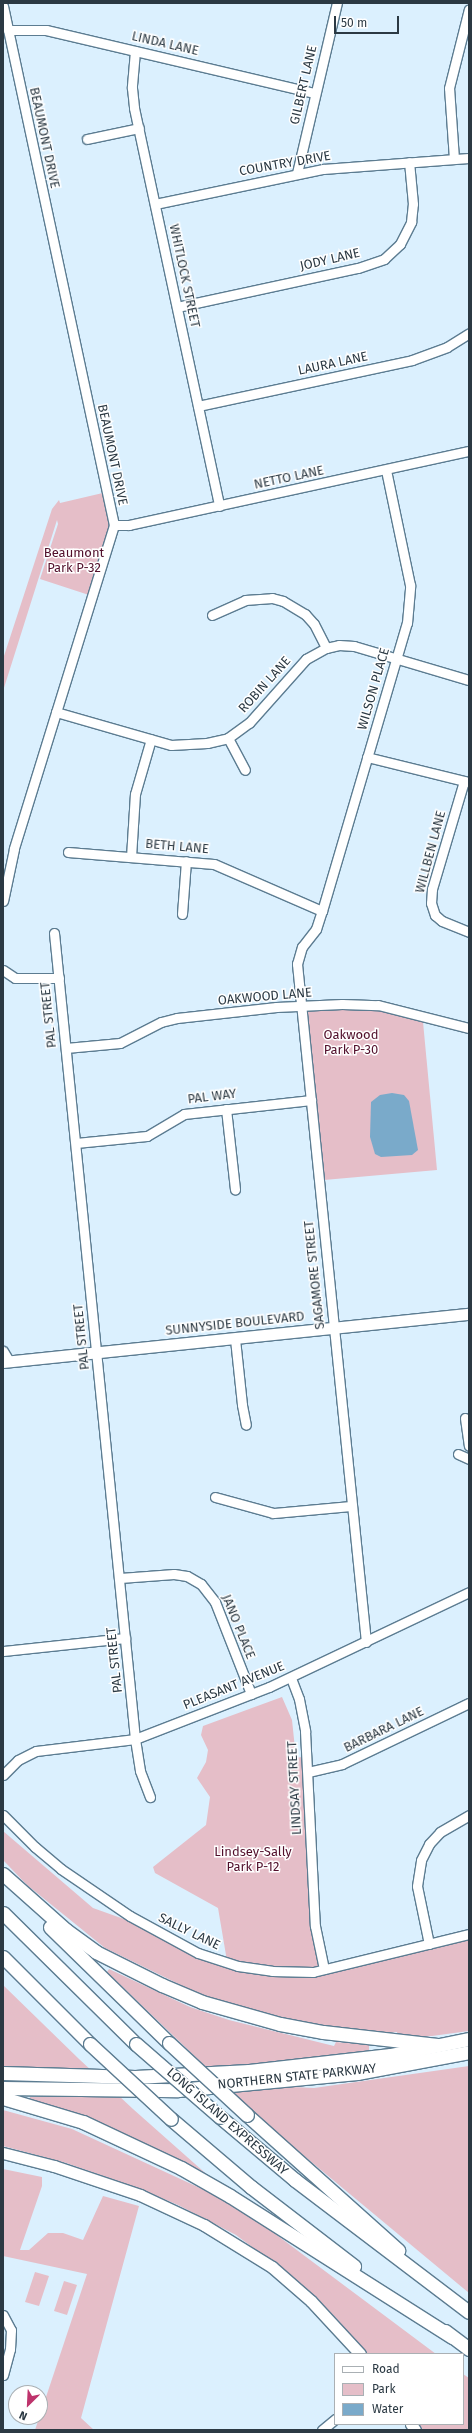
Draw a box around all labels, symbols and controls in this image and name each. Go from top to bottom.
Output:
scale bar [336,8,401,34]
text: 50 m [341,16,367,30]
street label: LINDA LANE [130,29,200,59]
street label: GILBERT LANE [287,44,321,126]
street label: BEAUMONT DRIVE [26,86,62,190]
street label: COUNTRY DRIVE [238,148,332,180]
street label: WHITLOCK STREET [165,223,203,329]
street label: JODY LANE [298,246,362,274]
street label: LAURA LANE [297,349,369,379]
street label: BEAUMONT DRIVE [94,403,130,507]
street label: NETTO LANE [253,463,325,493]
park label: Beaumont Park P-32 [44,546,104,577]
street label: WILSON PLACE [355,646,393,732]
street label: ROBIN LANE [236,654,294,716]
street label: WILLBEN LANE [413,809,449,895]
street label: BETH LANE [145,836,209,858]
street label: PAL STREET [38,981,60,1049]
street label: OAKWOOD LANE [217,985,313,1009]
park label: Oakwood Park P-30 [324,1028,378,1059]
street label: PAL WAY [187,1086,237,1108]
street label: SAGAMORE STREET [302,1220,328,1330]
street label: PAL STREET [71,1303,93,1371]
street label: SUNNYSIDE BOULEVARD [165,1309,305,1339]
street label: JANO PLACE [218,1592,258,1662]
street label: PAL STREET [104,1626,126,1694]
street label: PLEASANT AVENUE [181,1659,287,1713]
street label: BARBARA LANE [342,1704,426,1756]
street label: LINDSAY STREET [285,1741,305,1835]
park label: Lindsey-Sally Park P-12 [214,1845,292,1876]
street label: SALLY LANE [156,1910,222,1954]
street label: NORTHERN STATE PARKWAY [217,2061,377,2093]
street label: LONG ISLAND EXPRESSWAY [163,2065,291,2179]
legend [334,2353,464,2425]
text: Road [372,2362,400,2376]
text: Park [372,2382,396,2396]
north arrow [8,2385,48,2425]
text: Water [372,2402,403,2416]
text: N [17,2408,29,2423]

